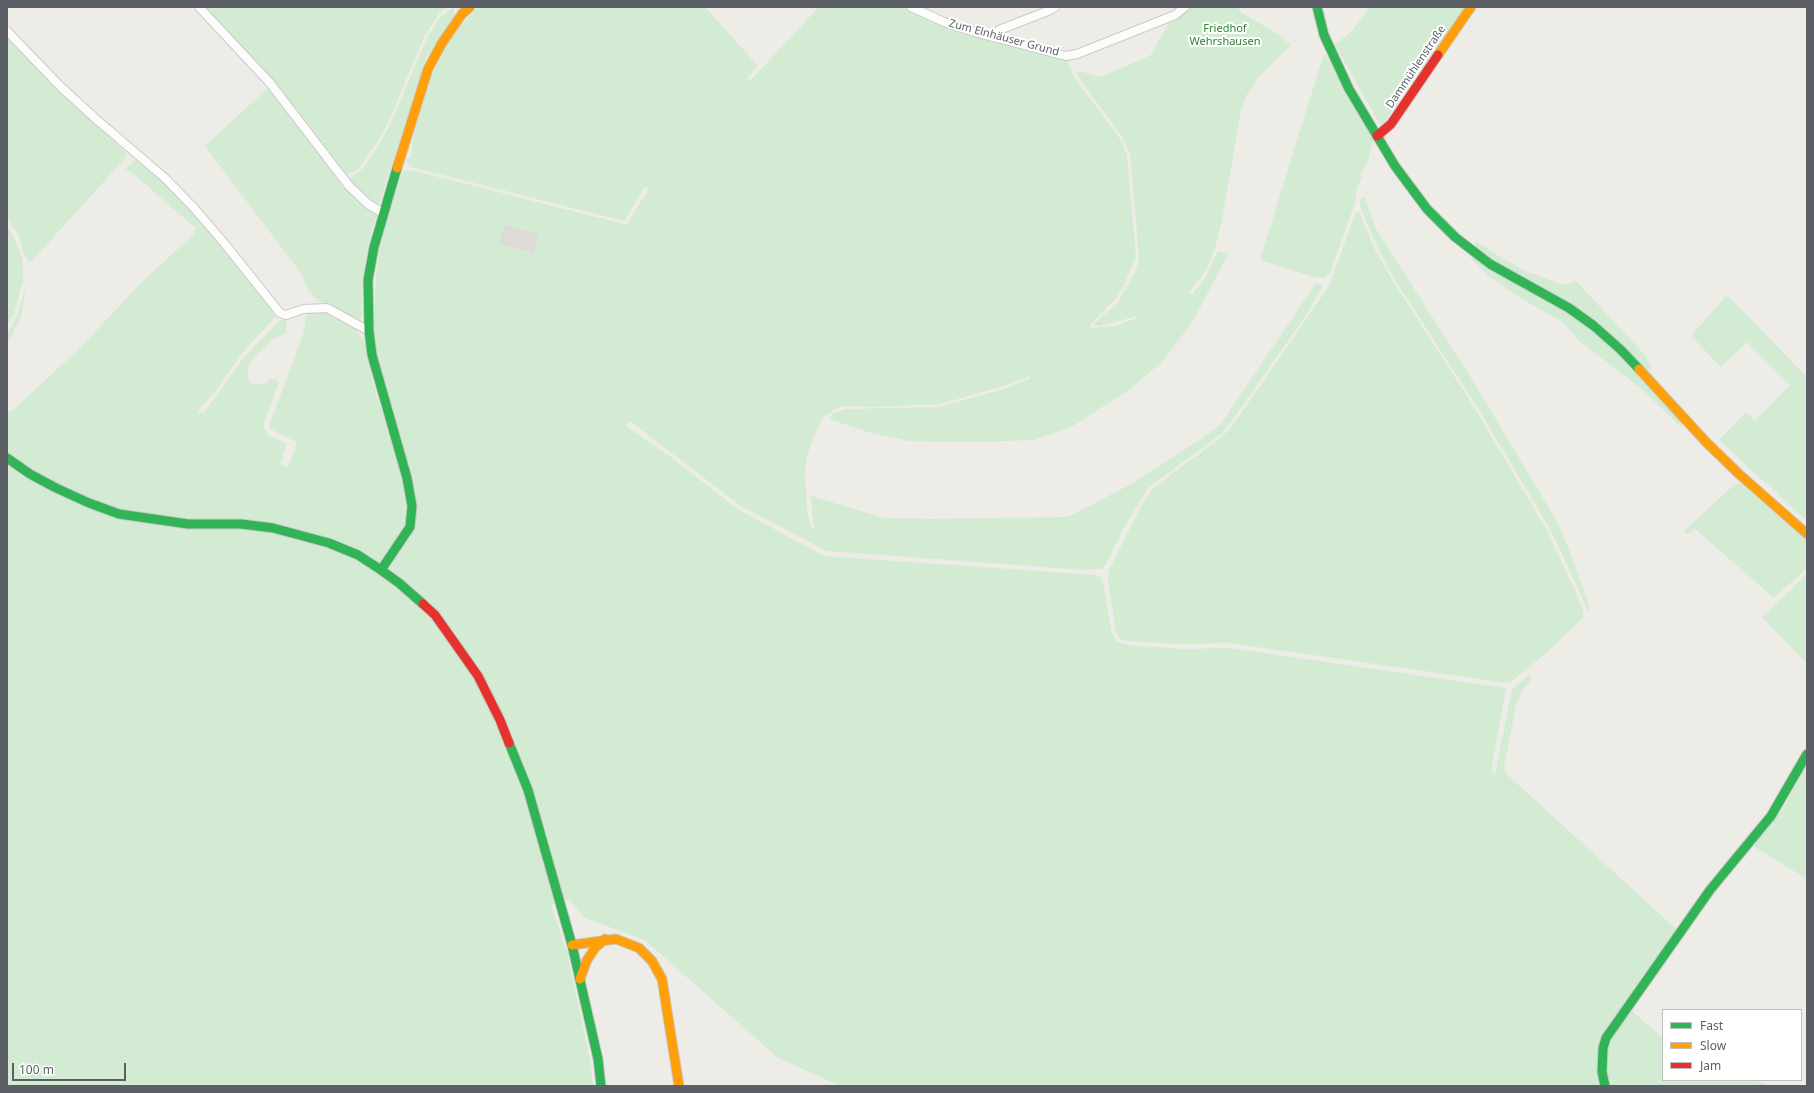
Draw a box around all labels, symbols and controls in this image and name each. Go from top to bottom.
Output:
street label: Zum Elnhäuser Grund [947,17,1061,59]
park label: Friedhof Wehrshausen [1190,22,1260,48]
street label: Dammühlenstraße [1383,23,1449,111]
legend [1662,1009,1802,1081]
text: Fast [1700,1017,1723,1034]
text: Slow [1700,1037,1726,1054]
scale bar [14,1055,128,1081]
text: Jam [1700,1057,1721,1074]
text: 100 m [19,1061,54,1078]

